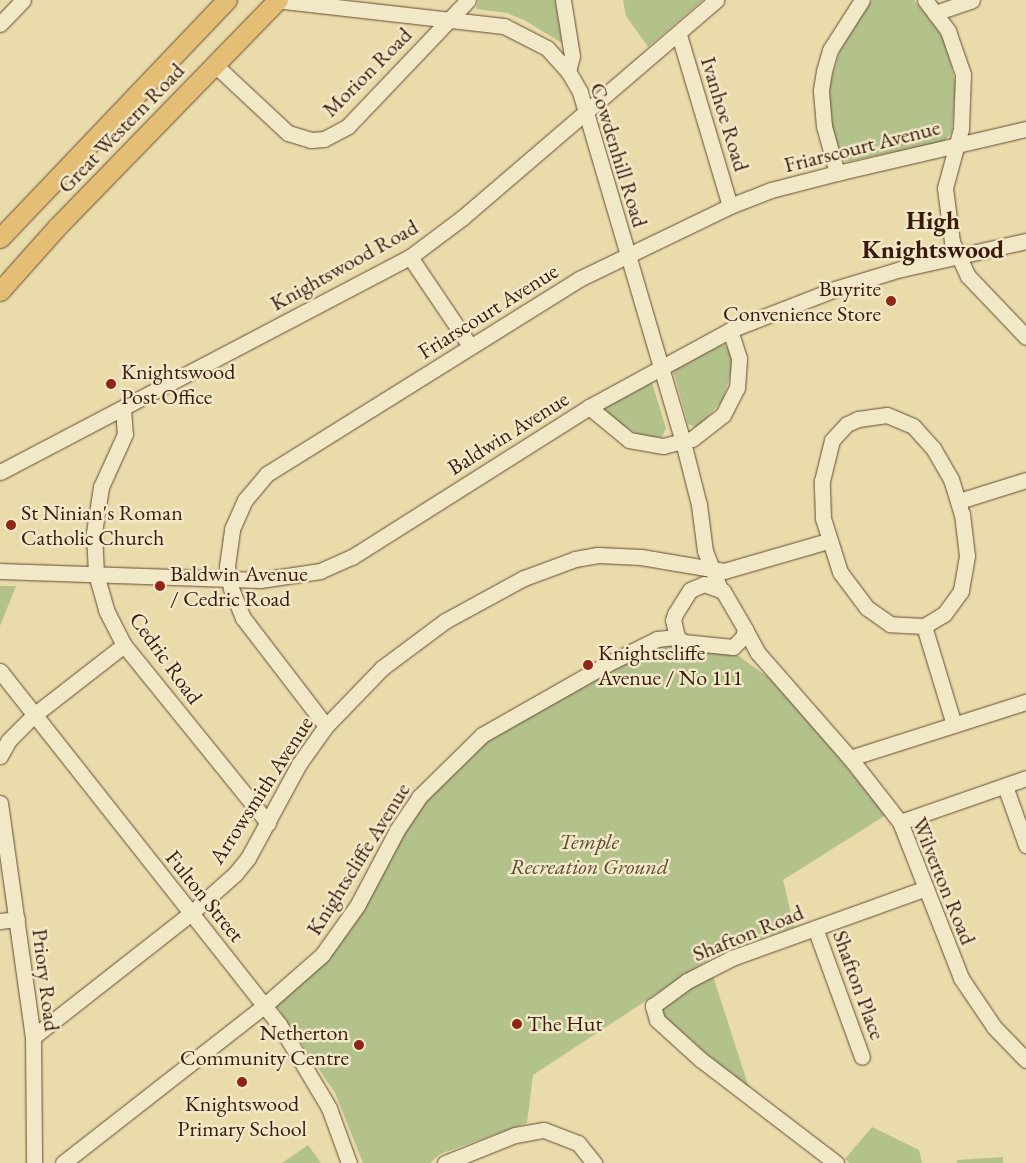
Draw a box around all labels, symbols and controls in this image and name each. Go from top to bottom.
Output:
street label: Morion Road [317,22,417,122]
street label: Ivanhoe Road [695,54,755,174]
street label: Great Western Road [52,57,190,199]
street label: Cowdenhill Road [584,80,654,230]
street label: Friarscourt Avenue [781,114,943,178]
district label: High Knightswood [862,206,1004,265]
street label: Knightswood Road [266,214,422,316]
street label: Friarscourt Avenue [413,257,563,365]
place label: Buyrite Convenience Store [723,275,881,326]
marker: Buyrite Convenience Store [885,295,897,307]
place label: Knightswood Post Office [121,358,235,410]
marker: Knightswood Post Office [105,378,117,390]
street label: Baldwin Avenue [443,385,573,481]
place label: St Ninian's Roman Catholic Church [21,499,183,550]
marker: St Ninian's Roman Catholic Church [5,519,17,531]
place label: Baldwin Avenue / Cedric Road [170,560,308,612]
marker: Baldwin Avenue / Cedric Road [154,580,166,592]
street label: Cedric Road [124,607,208,709]
place label: Knightscliffe Avenue / No 111 [598,639,743,690]
marker: Knightscliffe Avenue / No 111 [582,659,594,671]
street label: Arrowsmith Avenue [203,711,319,869]
street label: Knightscliffe Avenue [301,778,415,940]
street label: Wilverton Road [906,813,982,949]
park label: Temple Recreation Ground [510,828,668,879]
street label: Fulton Street [160,845,250,947]
street label: Shafton Road [689,899,807,967]
street label: Priory Road [27,927,65,1033]
street label: Shafton Place [827,927,891,1043]
place label: The Hut [527,1011,602,1037]
marker: The Hut [511,1018,523,1030]
place label: Netherton Community Centre [180,1019,349,1070]
marker: Netherton Community Centre [353,1039,365,1051]
marker: Knightswood Primary School [236,1076,248,1088]
place label: Knightswood Primary School [177,1090,307,1142]

